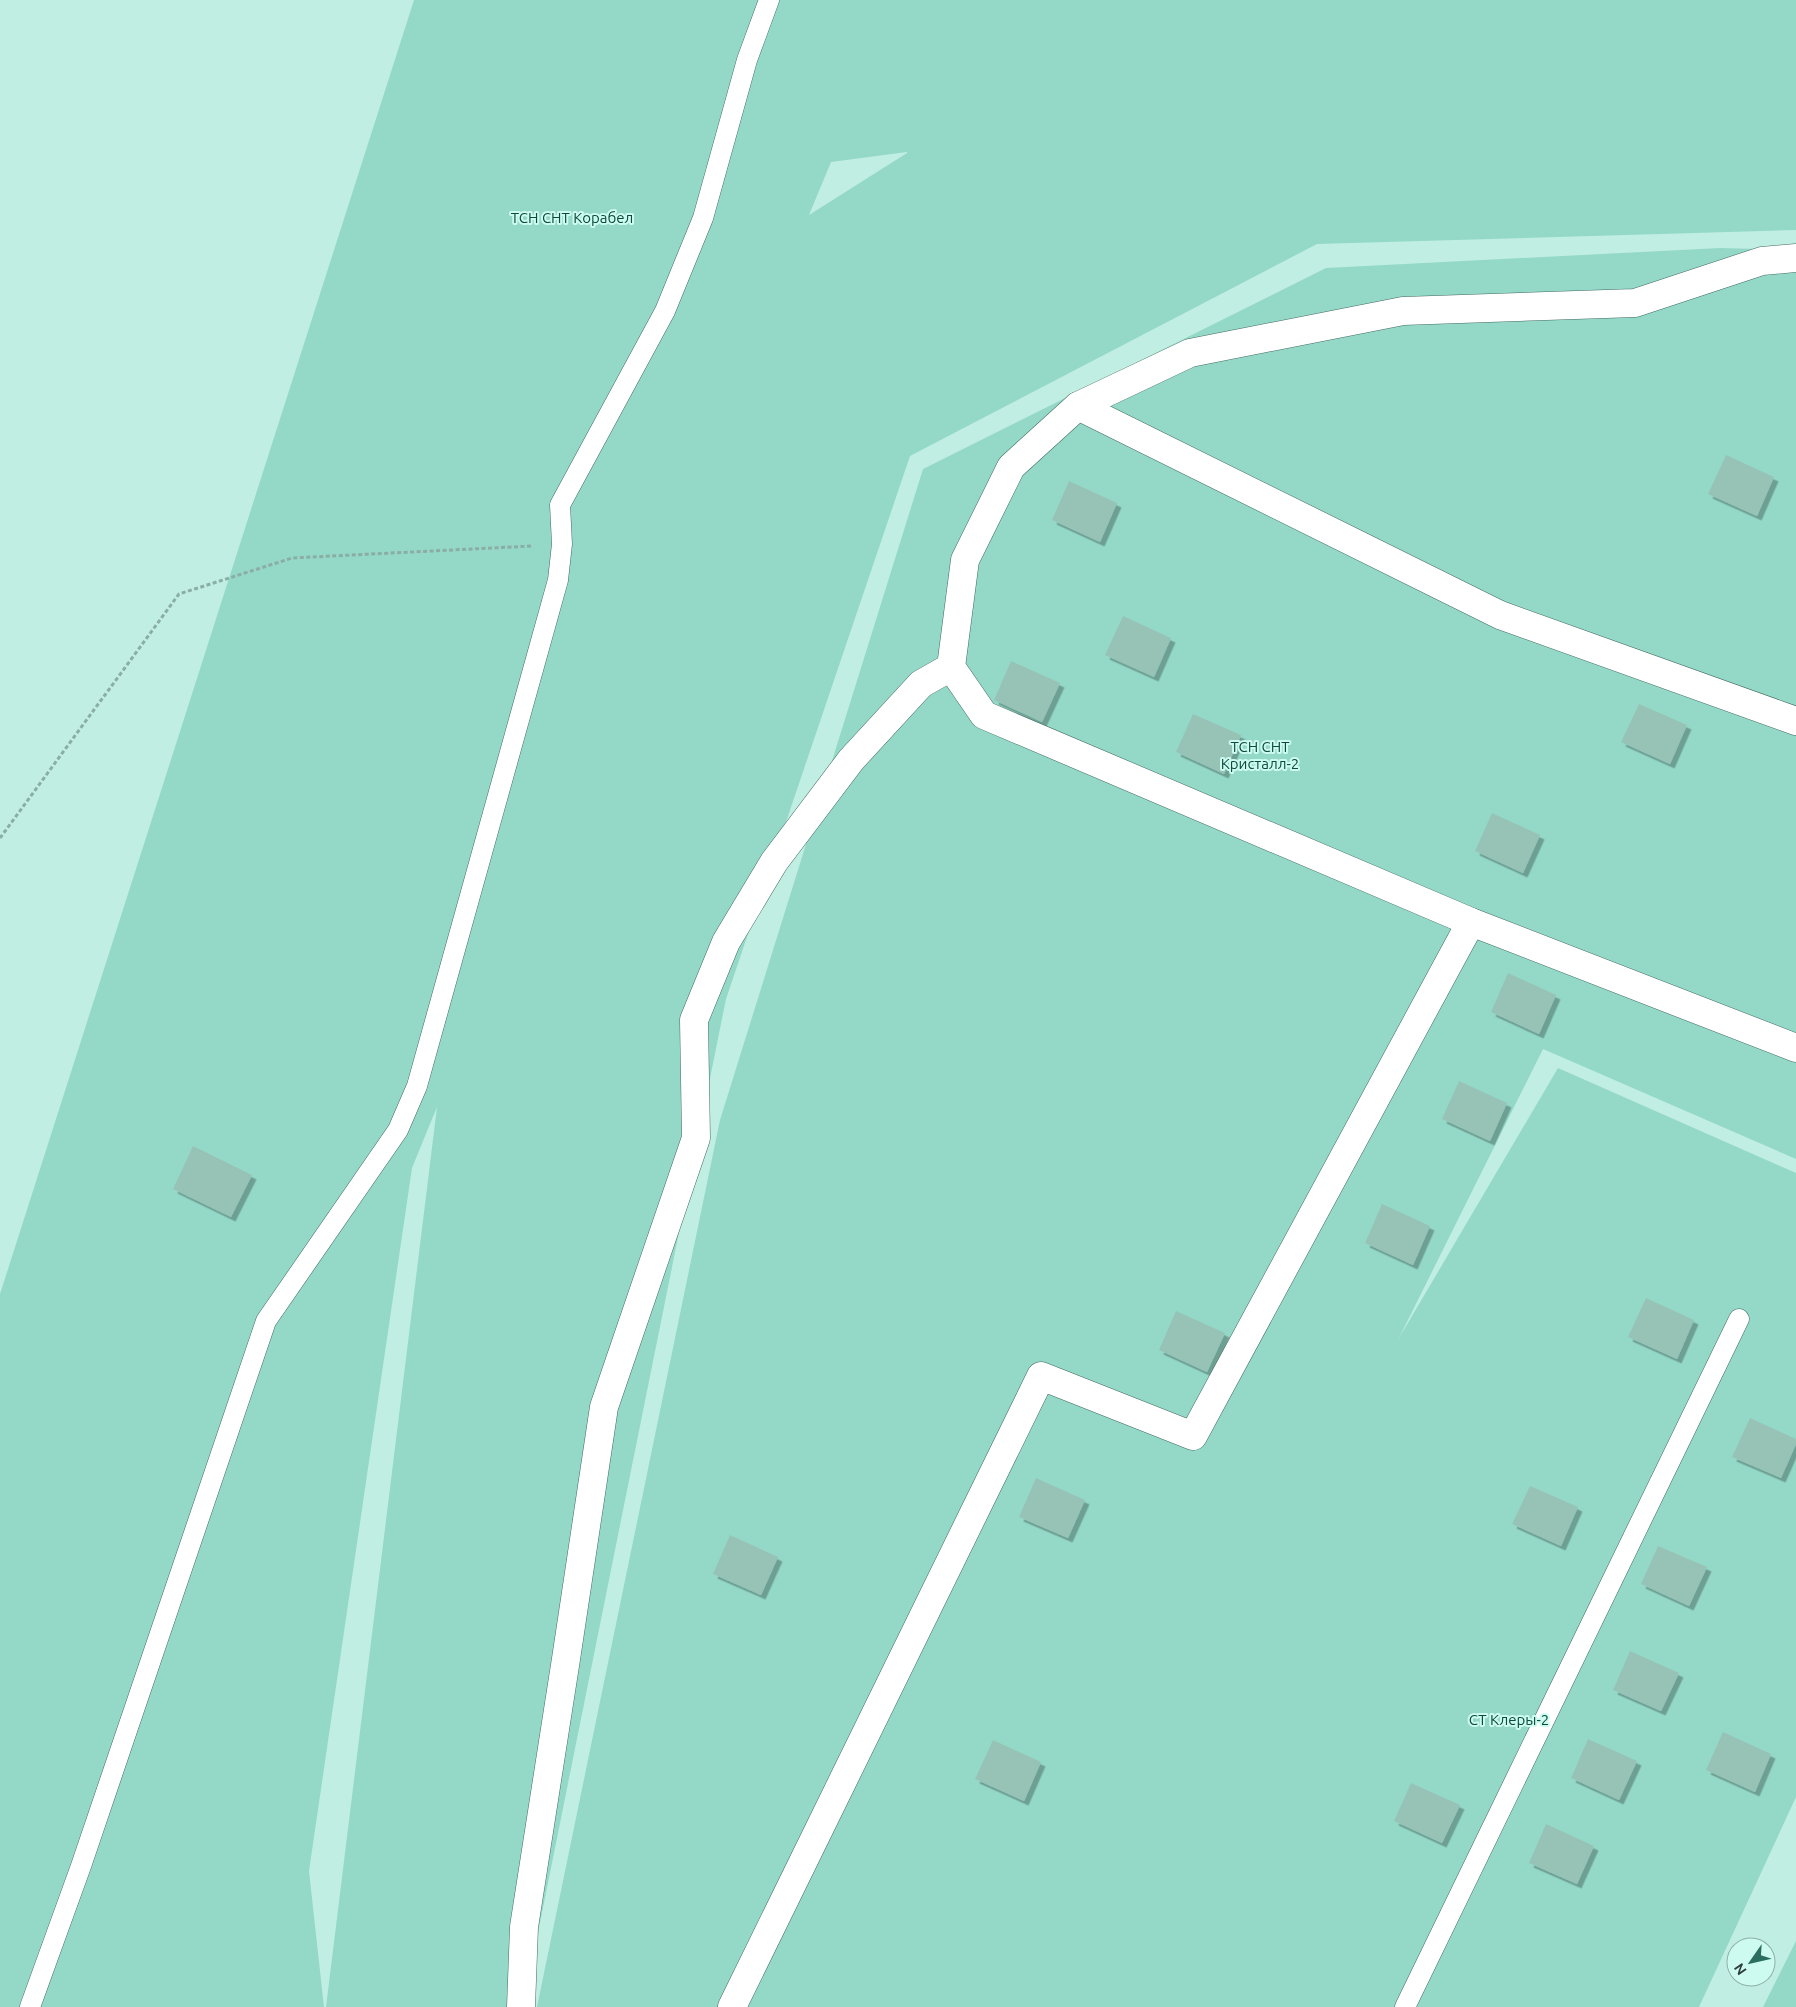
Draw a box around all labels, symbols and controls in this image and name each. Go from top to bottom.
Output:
park label: ТСН СНТ Корабел [511,209,633,226]
park label: ТСН СНТ Кристалл-2 [1221,738,1299,772]
park label: СТ Клеры-2 [1469,1711,1549,1728]
north arrow [1726,1937,1776,1987]
text: N [1731,1960,1750,1978]

